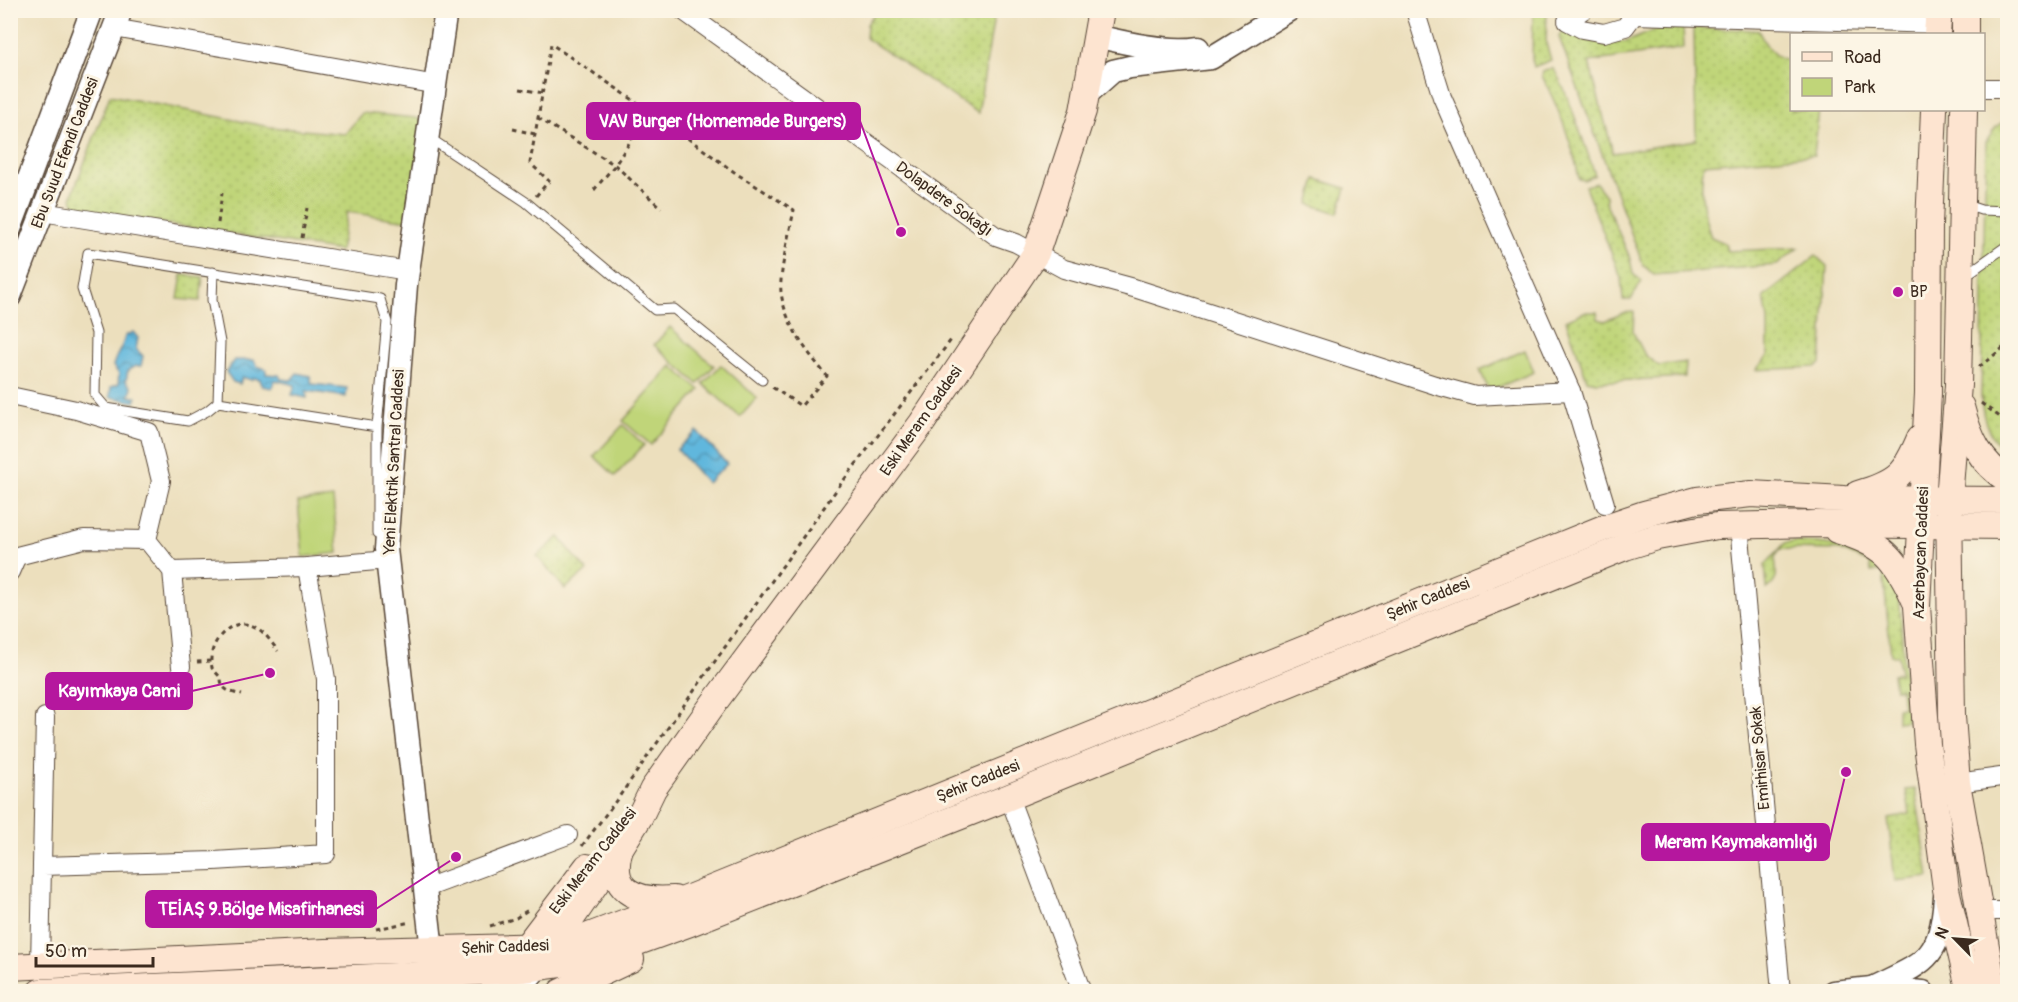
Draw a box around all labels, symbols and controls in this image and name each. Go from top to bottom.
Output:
legend [1790,33,1985,111]
text: Road [1844,46,1881,69]
street label: Ebu Suud Efendi Caddesi [27,75,103,231]
text: Park [1844,76,1876,99]
callout: VAV Burger (Homemade Burgers) [587,103,860,139]
text: VAV Burger (Homemade Burgers) [599,110,847,133]
street label: Dolapdere Sokağı [892,157,996,241]
place label: BP [1910,282,1928,302]
marker: BP [1891,285,1905,299]
street label: Eski Meram Caddesi [876,362,966,480]
street label: Yeni Elektrik Santral Caddesi [379,369,409,556]
street label: Azerbaycan Caddesi [1909,486,1933,620]
street label: Şehir Caddesi [1383,573,1473,625]
callout: Kayımkaya Cami [46,673,192,709]
text: Kayımkaya Cami [58,680,180,703]
street label: Emirhisar Sokak [1745,705,1774,811]
street label: Şehir Caddesi [933,755,1023,807]
street label: Eski Meram Caddesi [545,804,641,918]
callout: Meram Kaymakamlığı [1642,824,1829,860]
text: Meram Kaymakamlığı [1654,831,1818,854]
callout: TEİAŞ 9.Bölge Misafirhanesi [146,891,376,927]
text: TEİAŞ 9.Bölge Misafirhanesi [157,898,364,921]
north arrow [1925,909,1985,969]
text: N [1931,924,1954,942]
scale bar [36,930,153,968]
street label: Şehir Caddesi [461,935,550,959]
text: 50 m [45,940,87,963]

